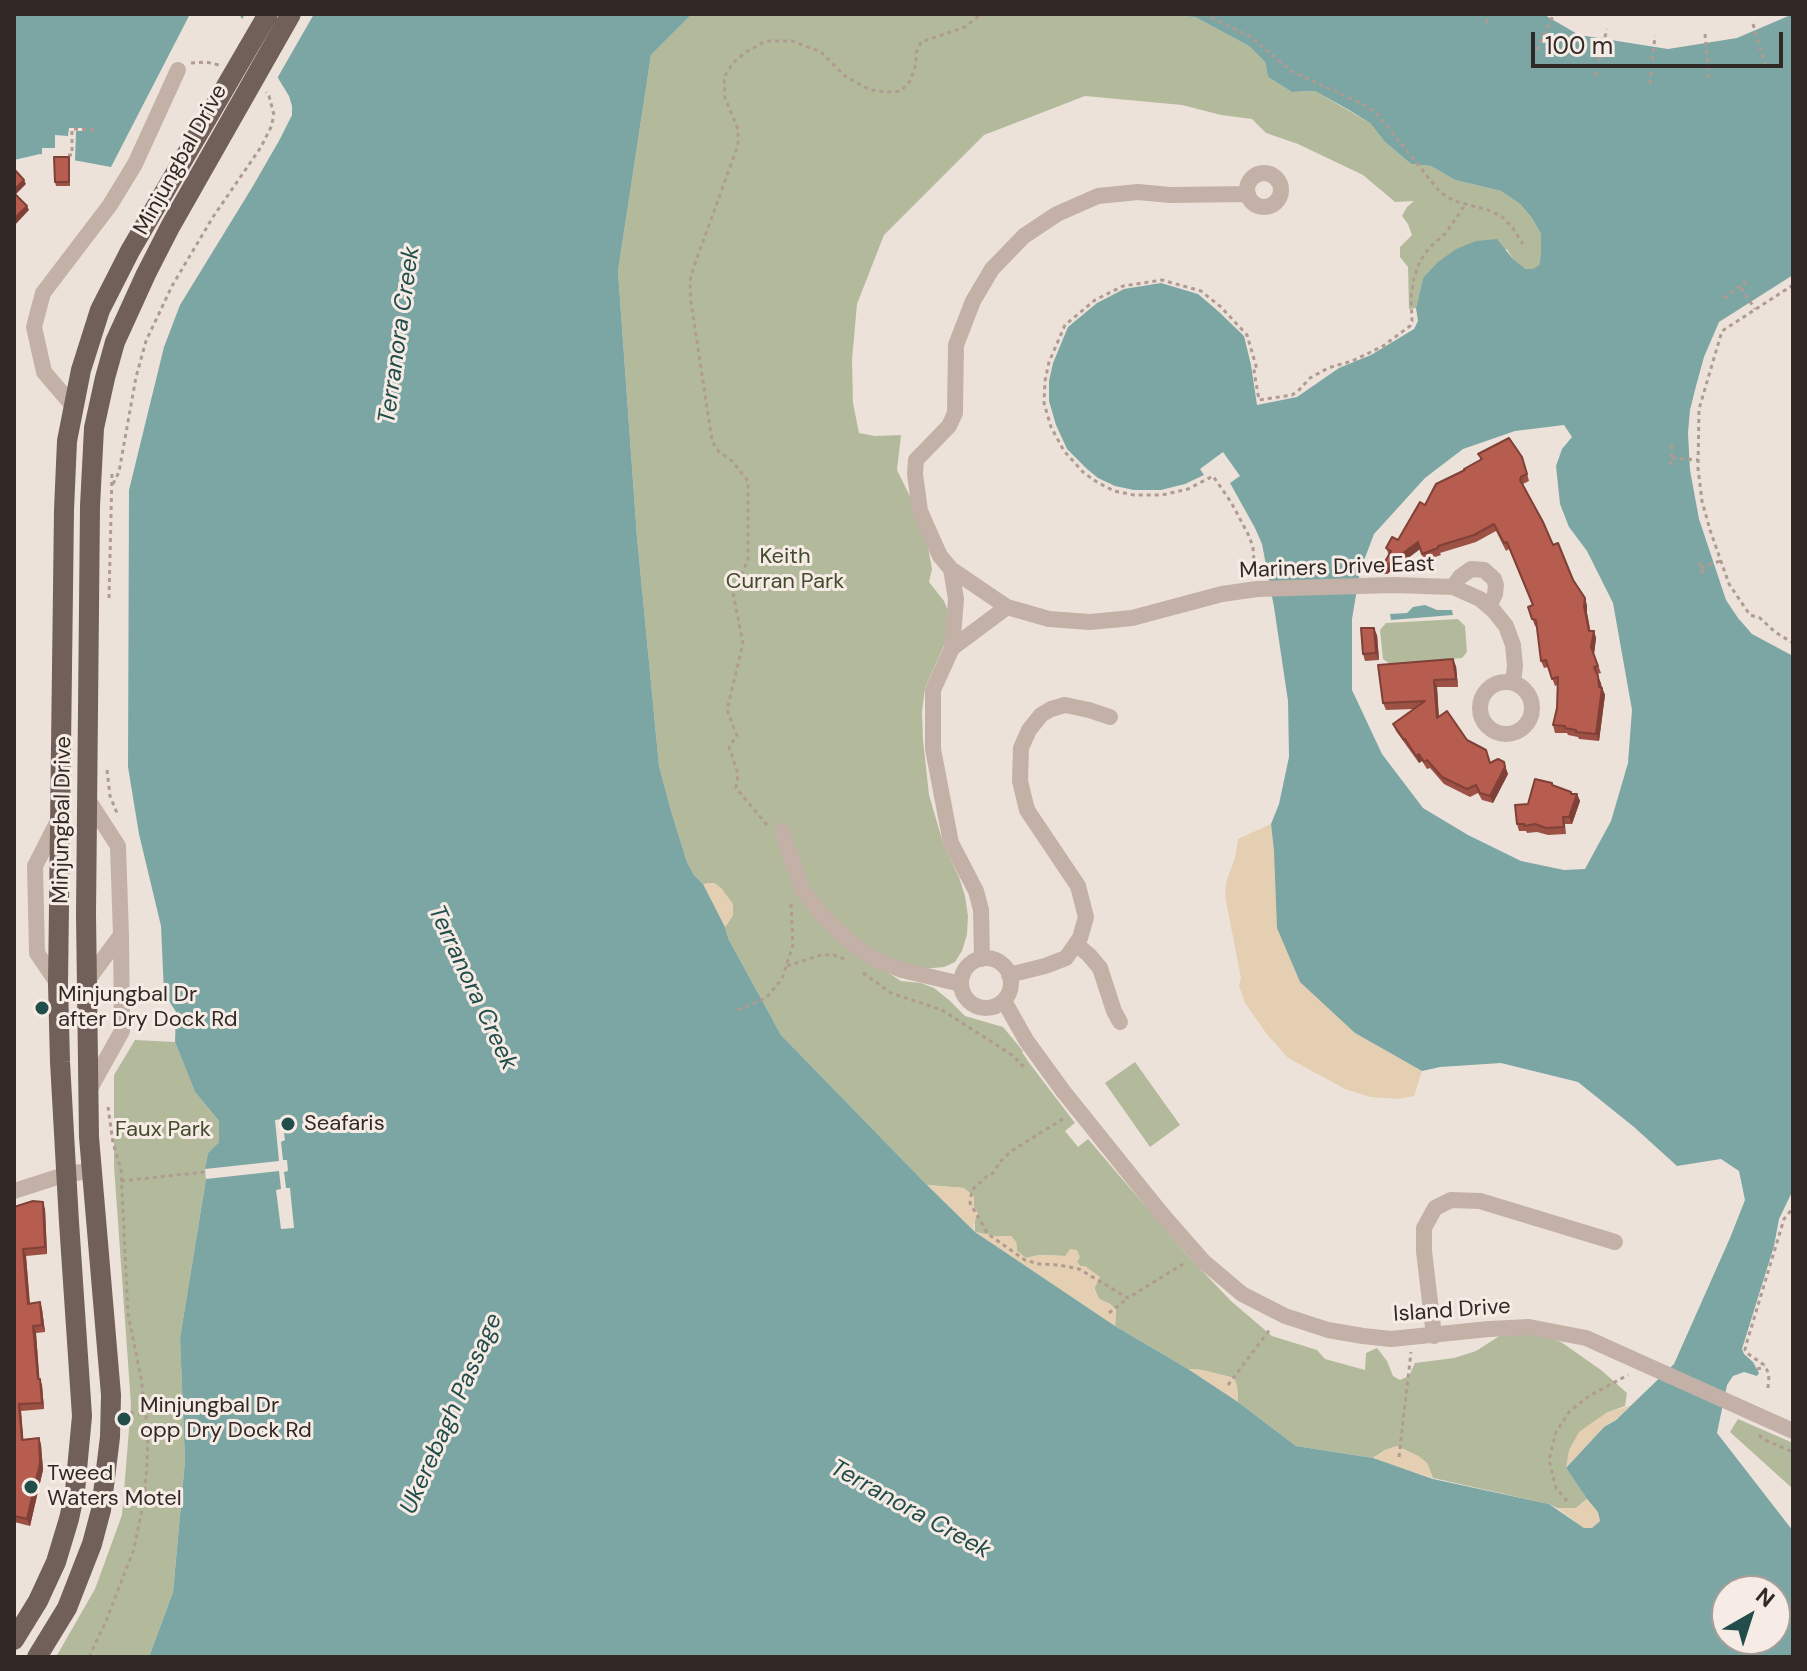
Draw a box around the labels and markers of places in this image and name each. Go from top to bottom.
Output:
place label: Minjungbal Dr after Dry Dock Rd [58,982,238,1034]
marker: Minjungbal Dr after Dry Dock Rd [33,999,51,1017]
place label: Seafaris [304,1111,385,1137]
marker: Seafaris [279,1115,297,1133]
place label: Minjungbal Dr opp Dry Dock Rd [140,1393,312,1444]
marker: Minjungbal Dr opp Dry Dock Rd [115,1410,133,1428]
place label: Tweed Waters Motel [47,1461,182,1512]
marker: Tweed Waters Motel [22,1478,40,1496]

